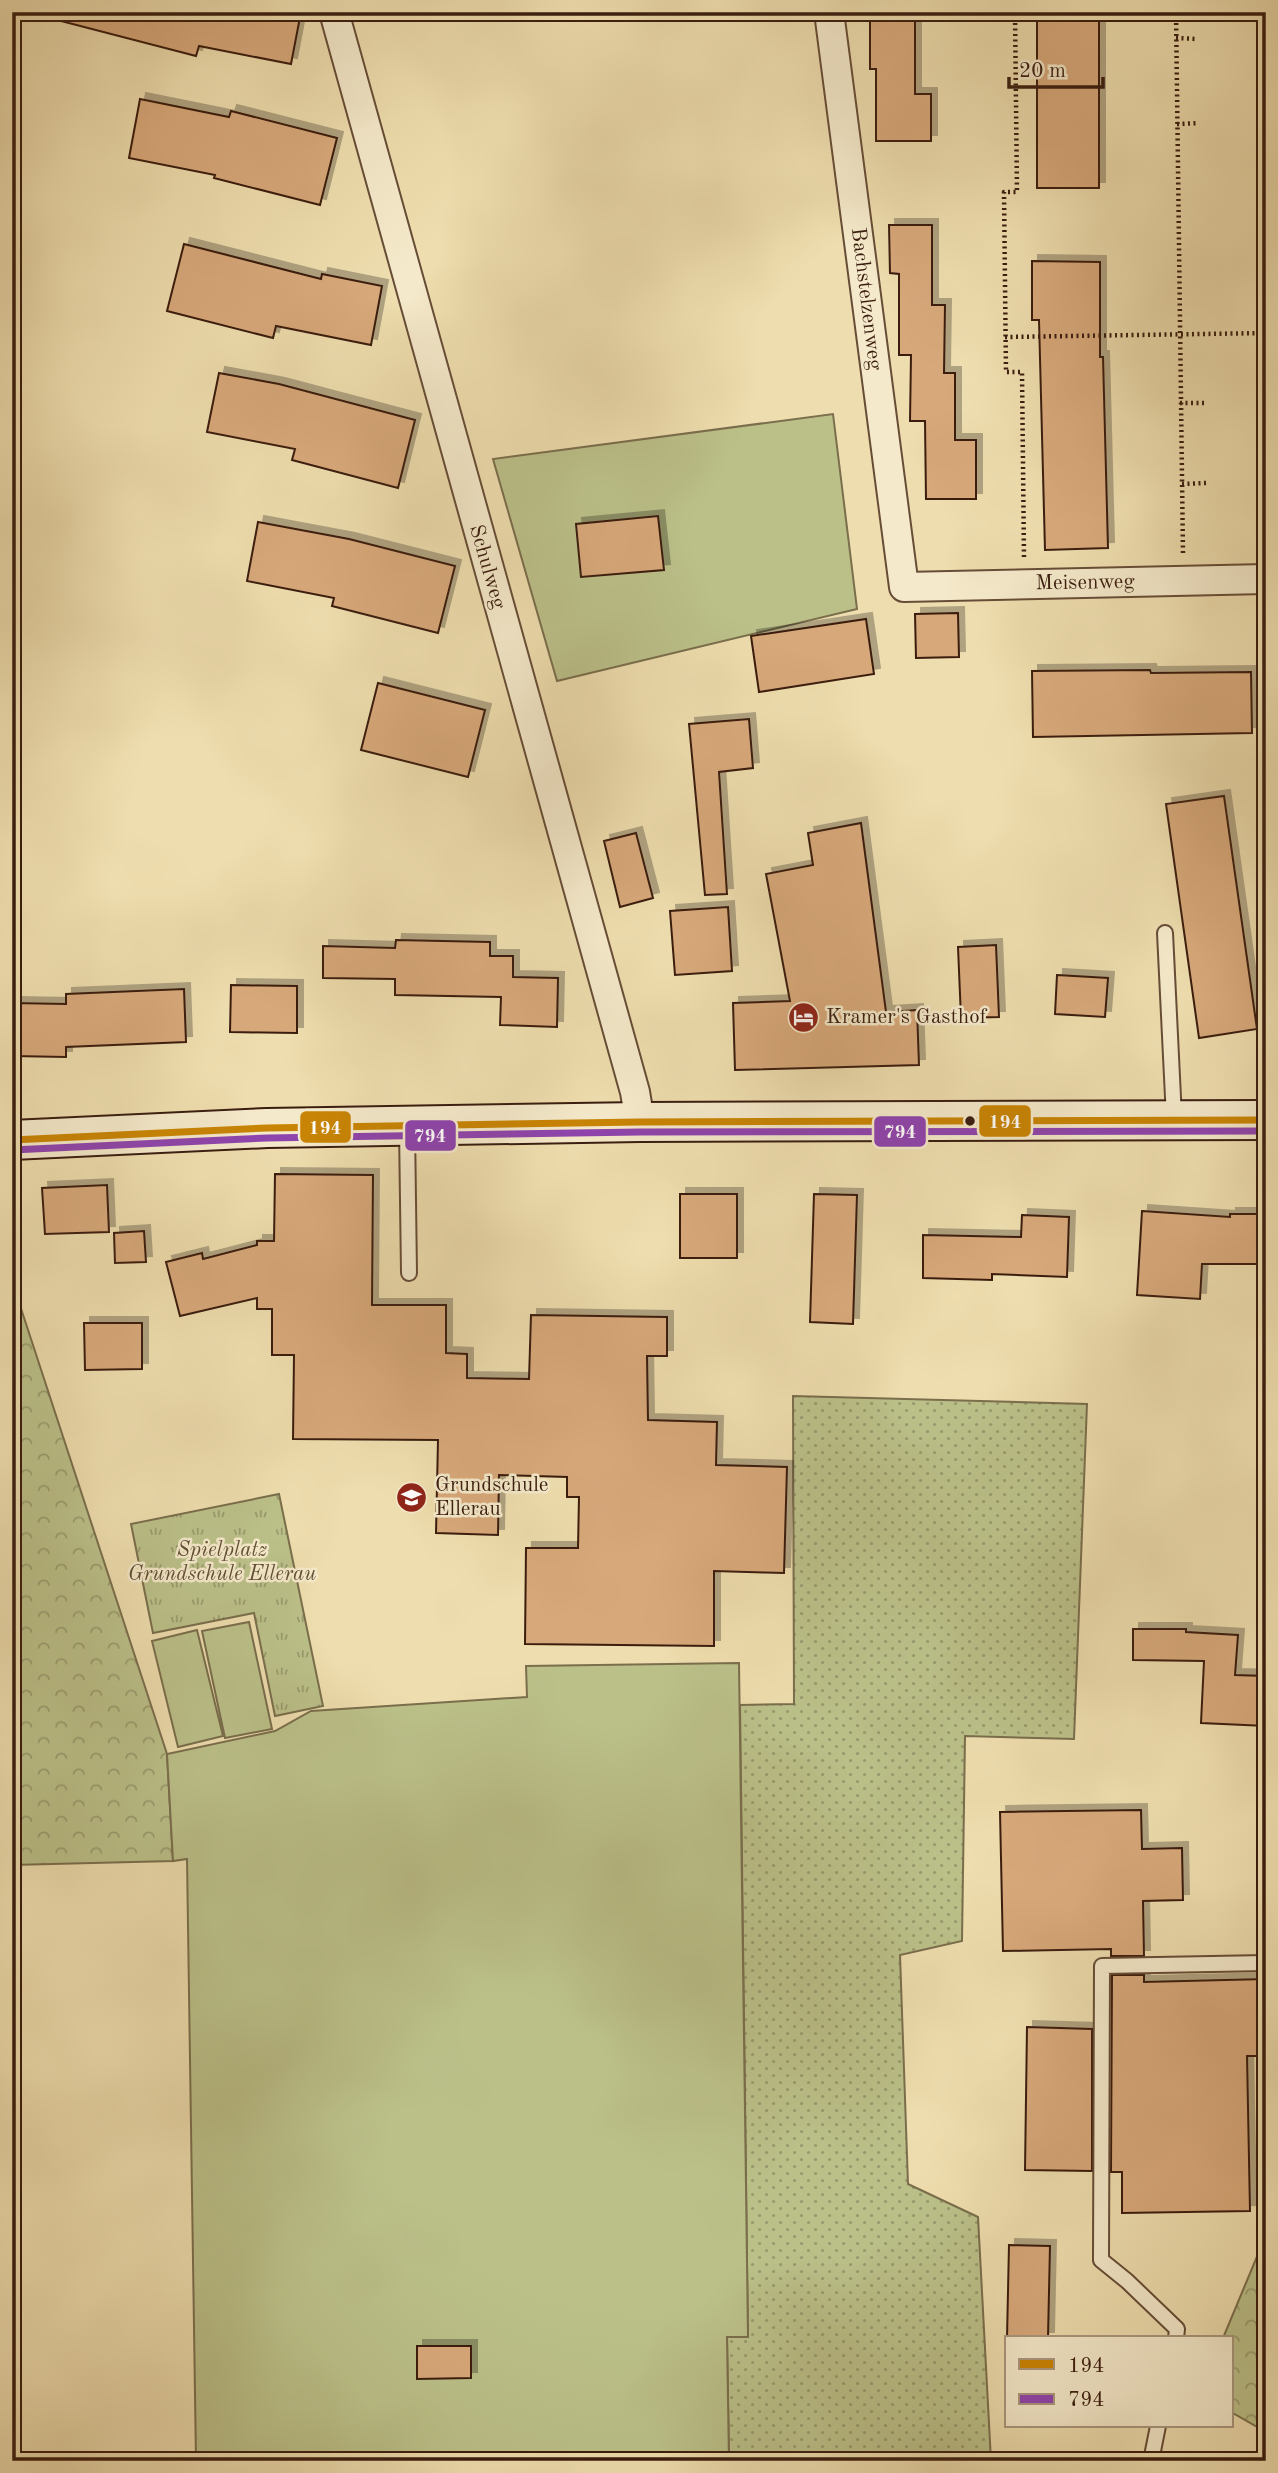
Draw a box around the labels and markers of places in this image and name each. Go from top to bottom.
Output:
hotel icon: Kramer's Gasthof [786,1000,820,1034]
place label: Kramer's Gasthof [826,1007,988,1028]
unlabelled marker [963,1114,977,1128]
place label: Grundschule Ellerau [435,1475,548,1520]
school or university icon: Grundschule Ellerau [395,1480,429,1514]

